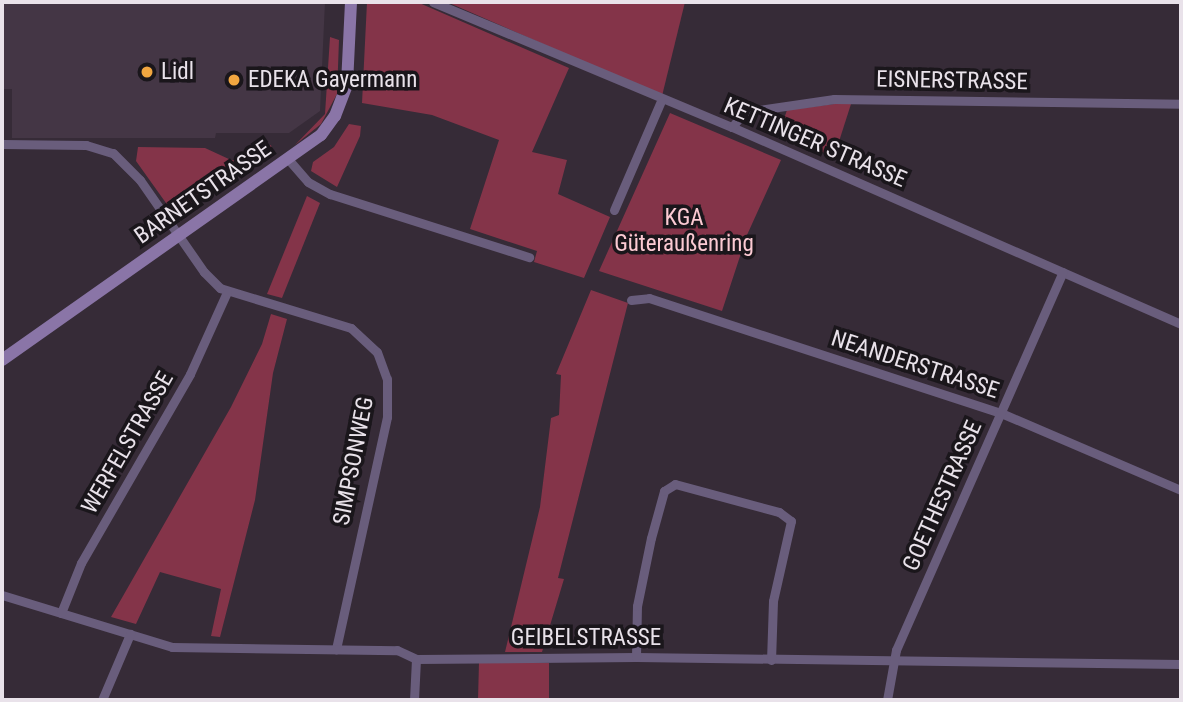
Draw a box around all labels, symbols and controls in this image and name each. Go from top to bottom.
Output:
place label: Lidl [161,58,194,86]
marker: Lidl [139,64,155,80]
place label: EDEKA Gayermann [248,66,417,94]
street label: EISNERSTRASSE [876,66,1028,96]
marker: EDEKA Gayermann [226,72,242,88]
street label: KETTINGER STRASSE [720,92,910,194]
street label: BARNETSTRASSE [129,136,277,250]
park label: KGA Güteraußenring [614,204,754,258]
street label: NEANDERSTRASSE [828,325,1002,405]
street label: WERFELSTRASSE [76,367,180,519]
street label: SIMPSONWEG [328,394,380,528]
street label: GOETHESTRASSE [898,417,988,575]
street label: GEIBELSTRASSE [511,624,661,652]

